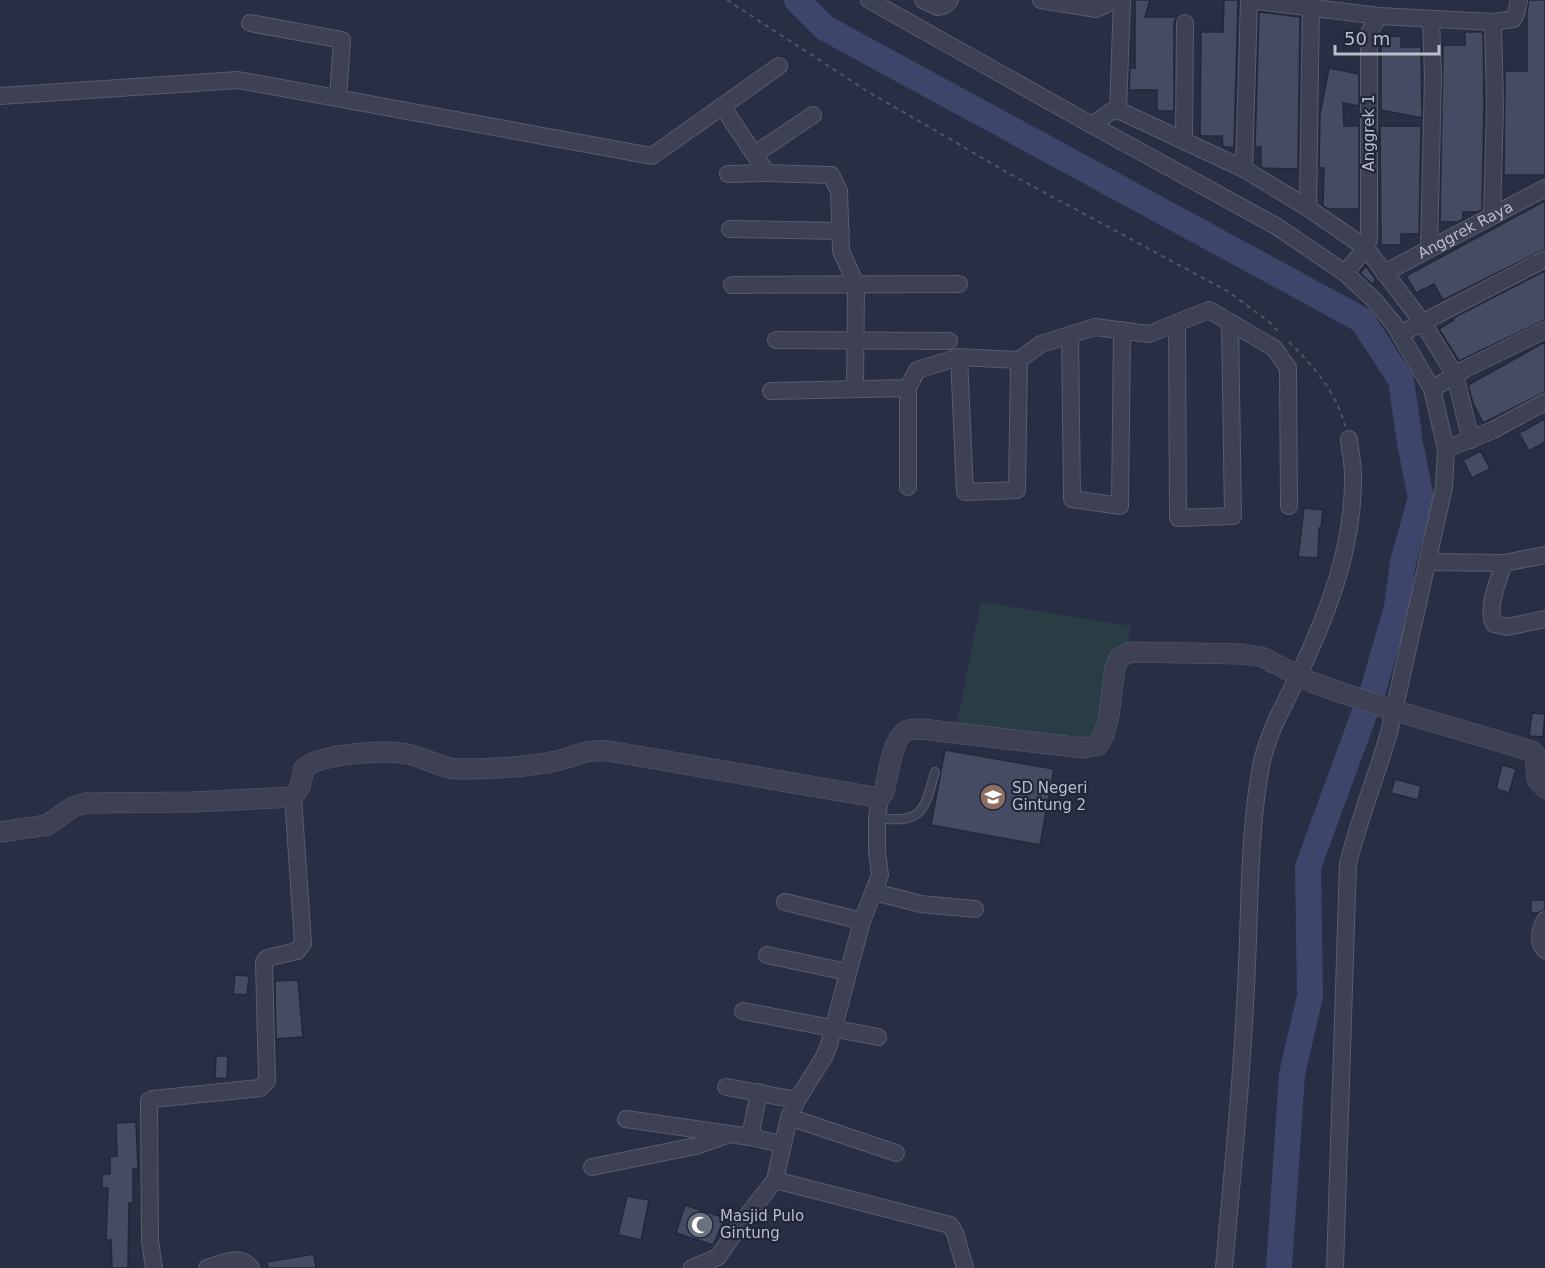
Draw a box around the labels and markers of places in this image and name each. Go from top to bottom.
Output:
place label: SD Negeri Gintung 2 [1012,779,1087,814]
school or university icon: SD Negeri Gintung 2 [978,782,1008,812]
place label: Masjid Pulo Gintung [720,1207,804,1242]
mosque icon: Masjid Pulo Gintung [685,1210,715,1240]

